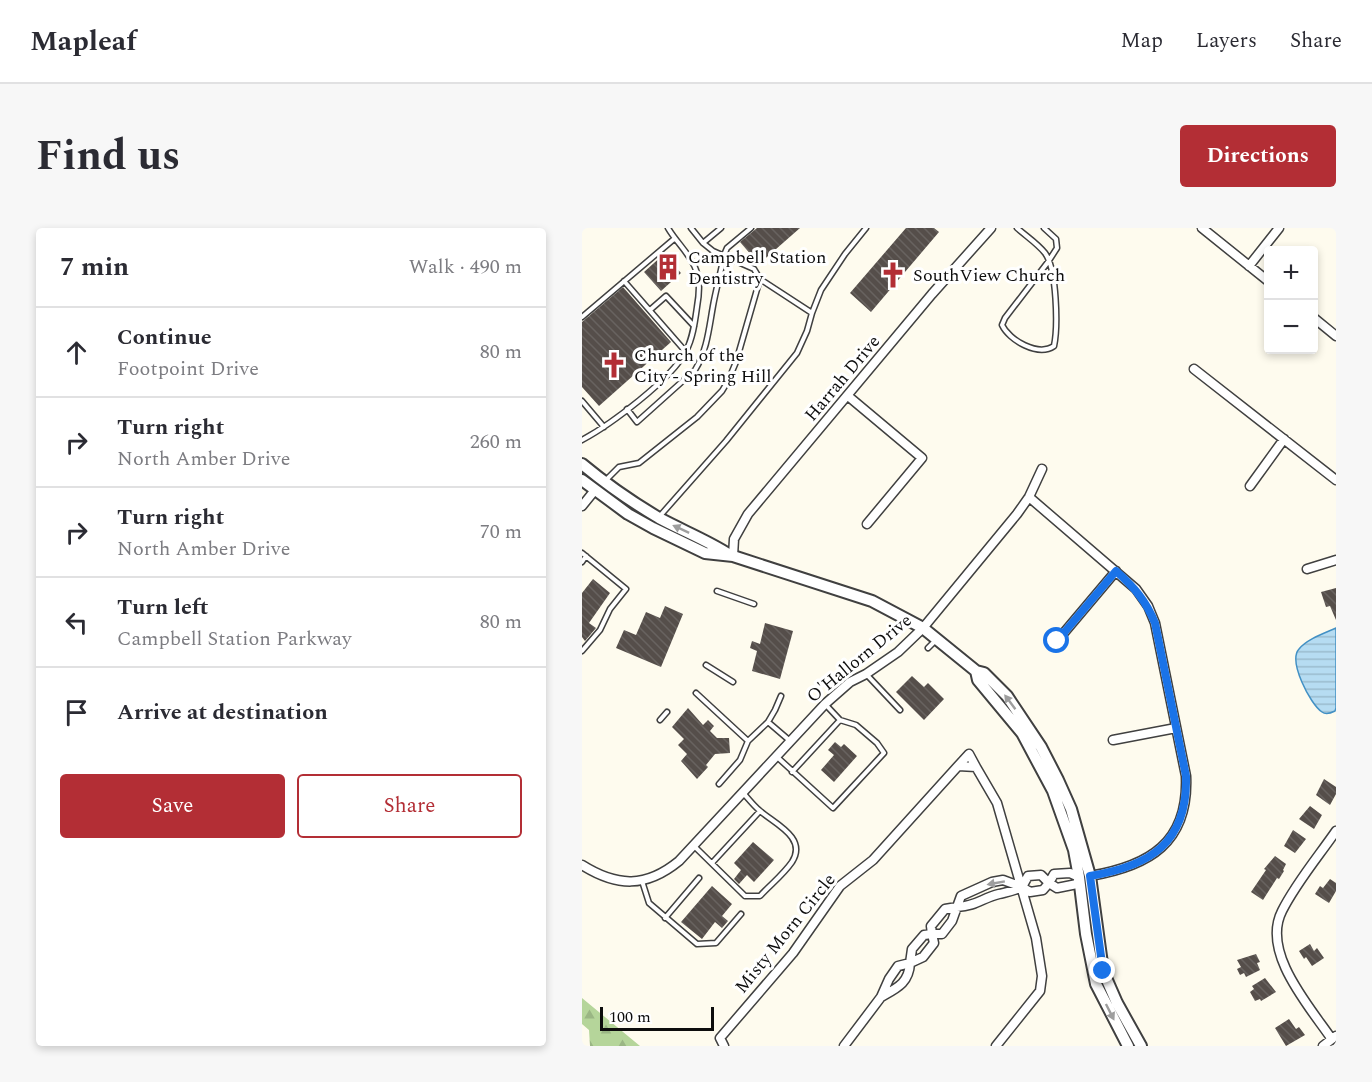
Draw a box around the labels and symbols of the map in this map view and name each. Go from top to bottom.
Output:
place label: Campbell Station Dentistry [688,244,827,292]
building icon: Campbell Station Dentistry [653,252,683,282]
church icon: SouthView Church [878,260,908,290]
place label: SouthView Church [913,262,1065,289]
street label: Harrah Drive [798,329,887,427]
place label: Church of the City - Spring Hill [634,342,772,390]
church icon: Church of the City - Spring Hill [599,350,629,380]
one-way arrow [673,524,690,533]
street label: O'Hallorn Drive [801,607,918,709]
route start [1043,627,1069,653]
one-way arrow [1004,694,1017,710]
street label: Misty Morn Circle [728,867,842,999]
one-way arrow [986,879,1005,888]
route end [1089,957,1115,983]
one-way arrow [1105,1003,1115,1020]
scale bar [600,1004,714,1032]

